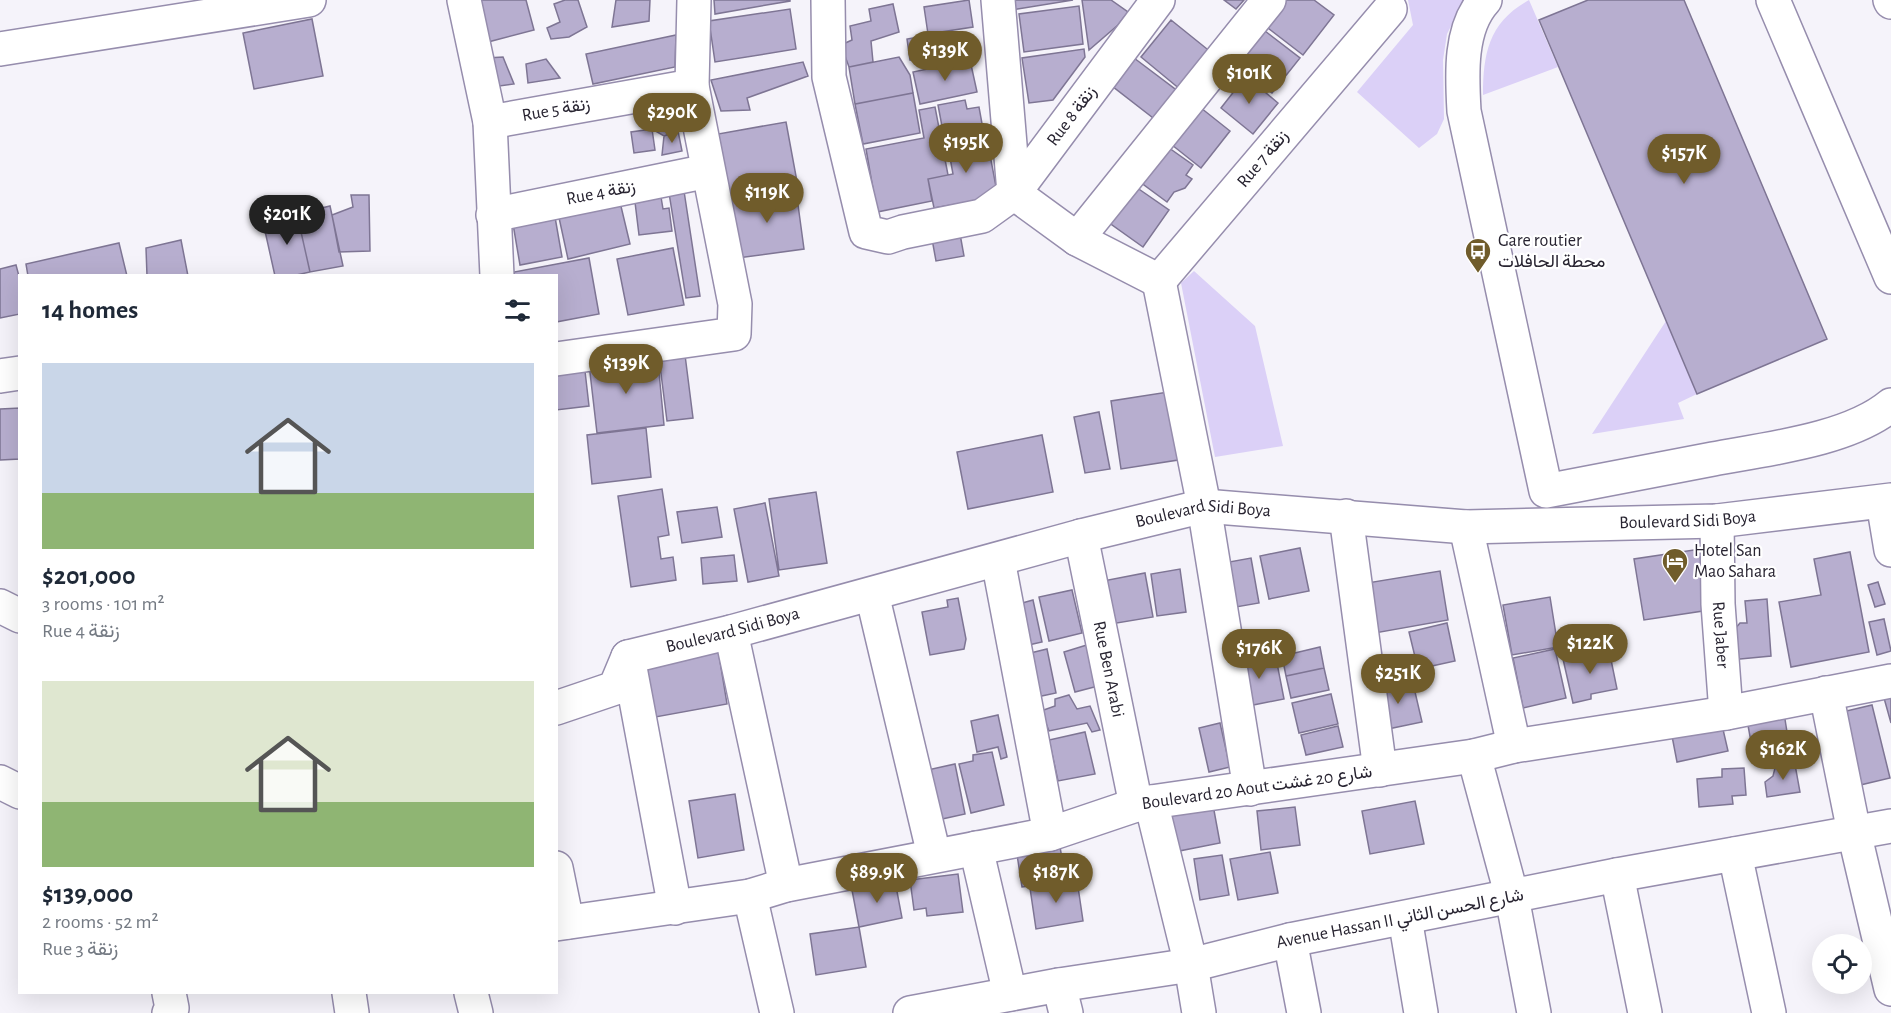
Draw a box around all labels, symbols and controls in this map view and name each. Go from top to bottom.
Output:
pin: $139K [903,31,987,82]
text: $139K [922,40,968,60]
pin: $101K [1207,54,1291,105]
text: $101K [1226,63,1272,83]
street label: Rue 8 زنقة [1044,83,1101,150]
pin: $290K [630,93,714,144]
street label: Rue 5 زنقة [520,95,592,126]
text: $290K [647,102,697,122]
pin: $195K [924,123,1008,174]
street label: Rue 7 زنقة [1234,127,1293,192]
text: $195K [943,132,989,152]
pin: $157K [1642,134,1726,185]
text: $157K [1661,143,1707,163]
pin: $119K [725,173,809,224]
street label: Rue 4 زنقة [565,177,637,210]
text: $119K [745,182,789,202]
pin: $201K [245,195,329,246]
text: $201K [263,204,311,224]
place label: Gare routier محطة الحافلات [1498,232,1605,271]
bus stop icon: Gare routier محطة الحافلات [1463,236,1493,274]
icon: filters [501,294,534,327]
text: 14 homes [42,297,138,323]
pin: $139K [584,344,668,395]
text: $139K [603,353,649,373]
icon: home [234,402,342,510]
street label: Boulevard Sidi Boya [1134,497,1272,531]
street label: Boulevard Sidi Boya [1619,507,1757,532]
place label: Hotel San Mao Sahara [1694,542,1776,581]
hotel icon: Hotel San Mao Sahara [1660,546,1690,584]
text: $201,000 [42,563,135,589]
text: 3 rooms · 101 m² [42,594,165,614]
street label: Rue Jaber [1709,601,1732,669]
street label: Boulevard Sidi Boya [664,605,802,656]
street label: Rue Ben Arabi [1090,619,1127,719]
text: Rue 4 زنقة [42,621,120,641]
pin: $122K [1548,624,1632,675]
pin: $176K [1217,629,1301,680]
text: $122K [1567,633,1613,653]
text: $176K [1236,638,1282,658]
pin: $251K [1356,654,1440,705]
text: $251K [1375,663,1421,683]
icon: home [234,720,342,828]
pin: $162K [1741,730,1825,781]
text: $162K [1760,739,1806,759]
street label: Boulevard 20 Aout شارع 20 غشت [1141,763,1374,815]
pin: $89.9K [828,853,926,904]
pin: $187K [1014,853,1098,904]
text: $89.9K [850,862,904,882]
text: $187K [1033,862,1079,882]
text: $139,000 [42,881,133,907]
street label: Avenue Hassan II شارع الحسن الثاني [1275,886,1526,957]
text: 2 rooms · 52 m² [42,912,159,932]
map controls [1812,934,1872,994]
button: locate [1812,934,1872,994]
text: Rue 3 زنقة [42,939,118,959]

